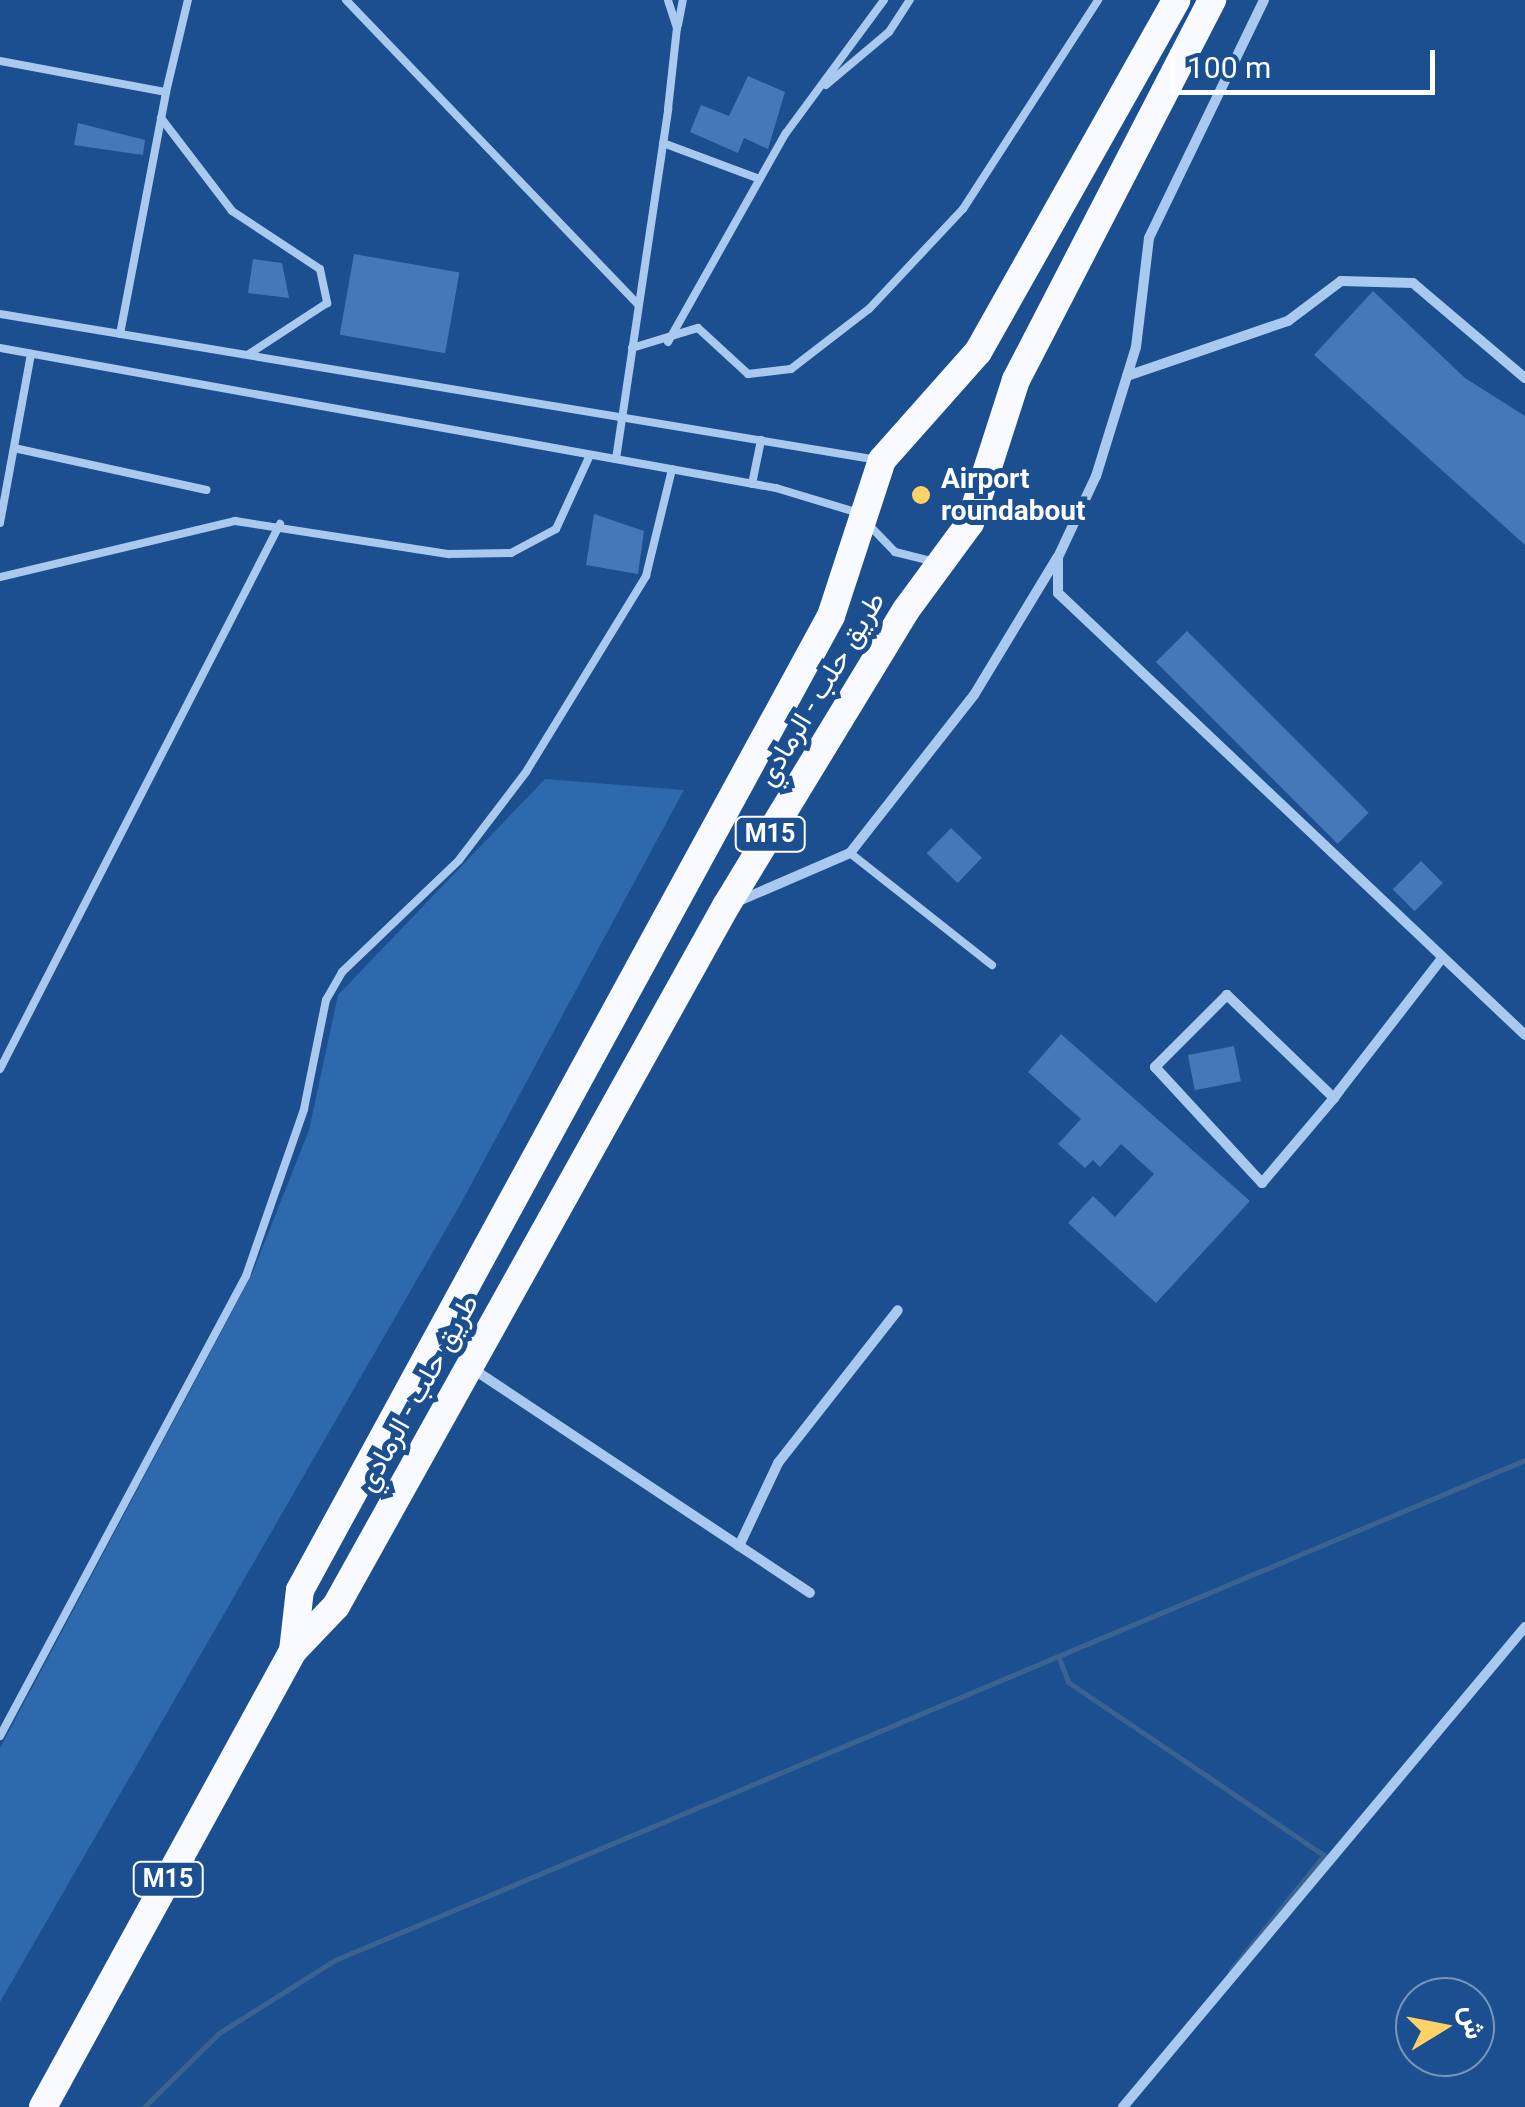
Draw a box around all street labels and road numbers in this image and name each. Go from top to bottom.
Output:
street label: طريق حلب - الرمادي [750,586,892,792]
road number: M15 [732,814,808,854]
street label: طريق حلب - الرمادي [350,1289,486,1497]
road number: M15 [130,1859,206,1899]

